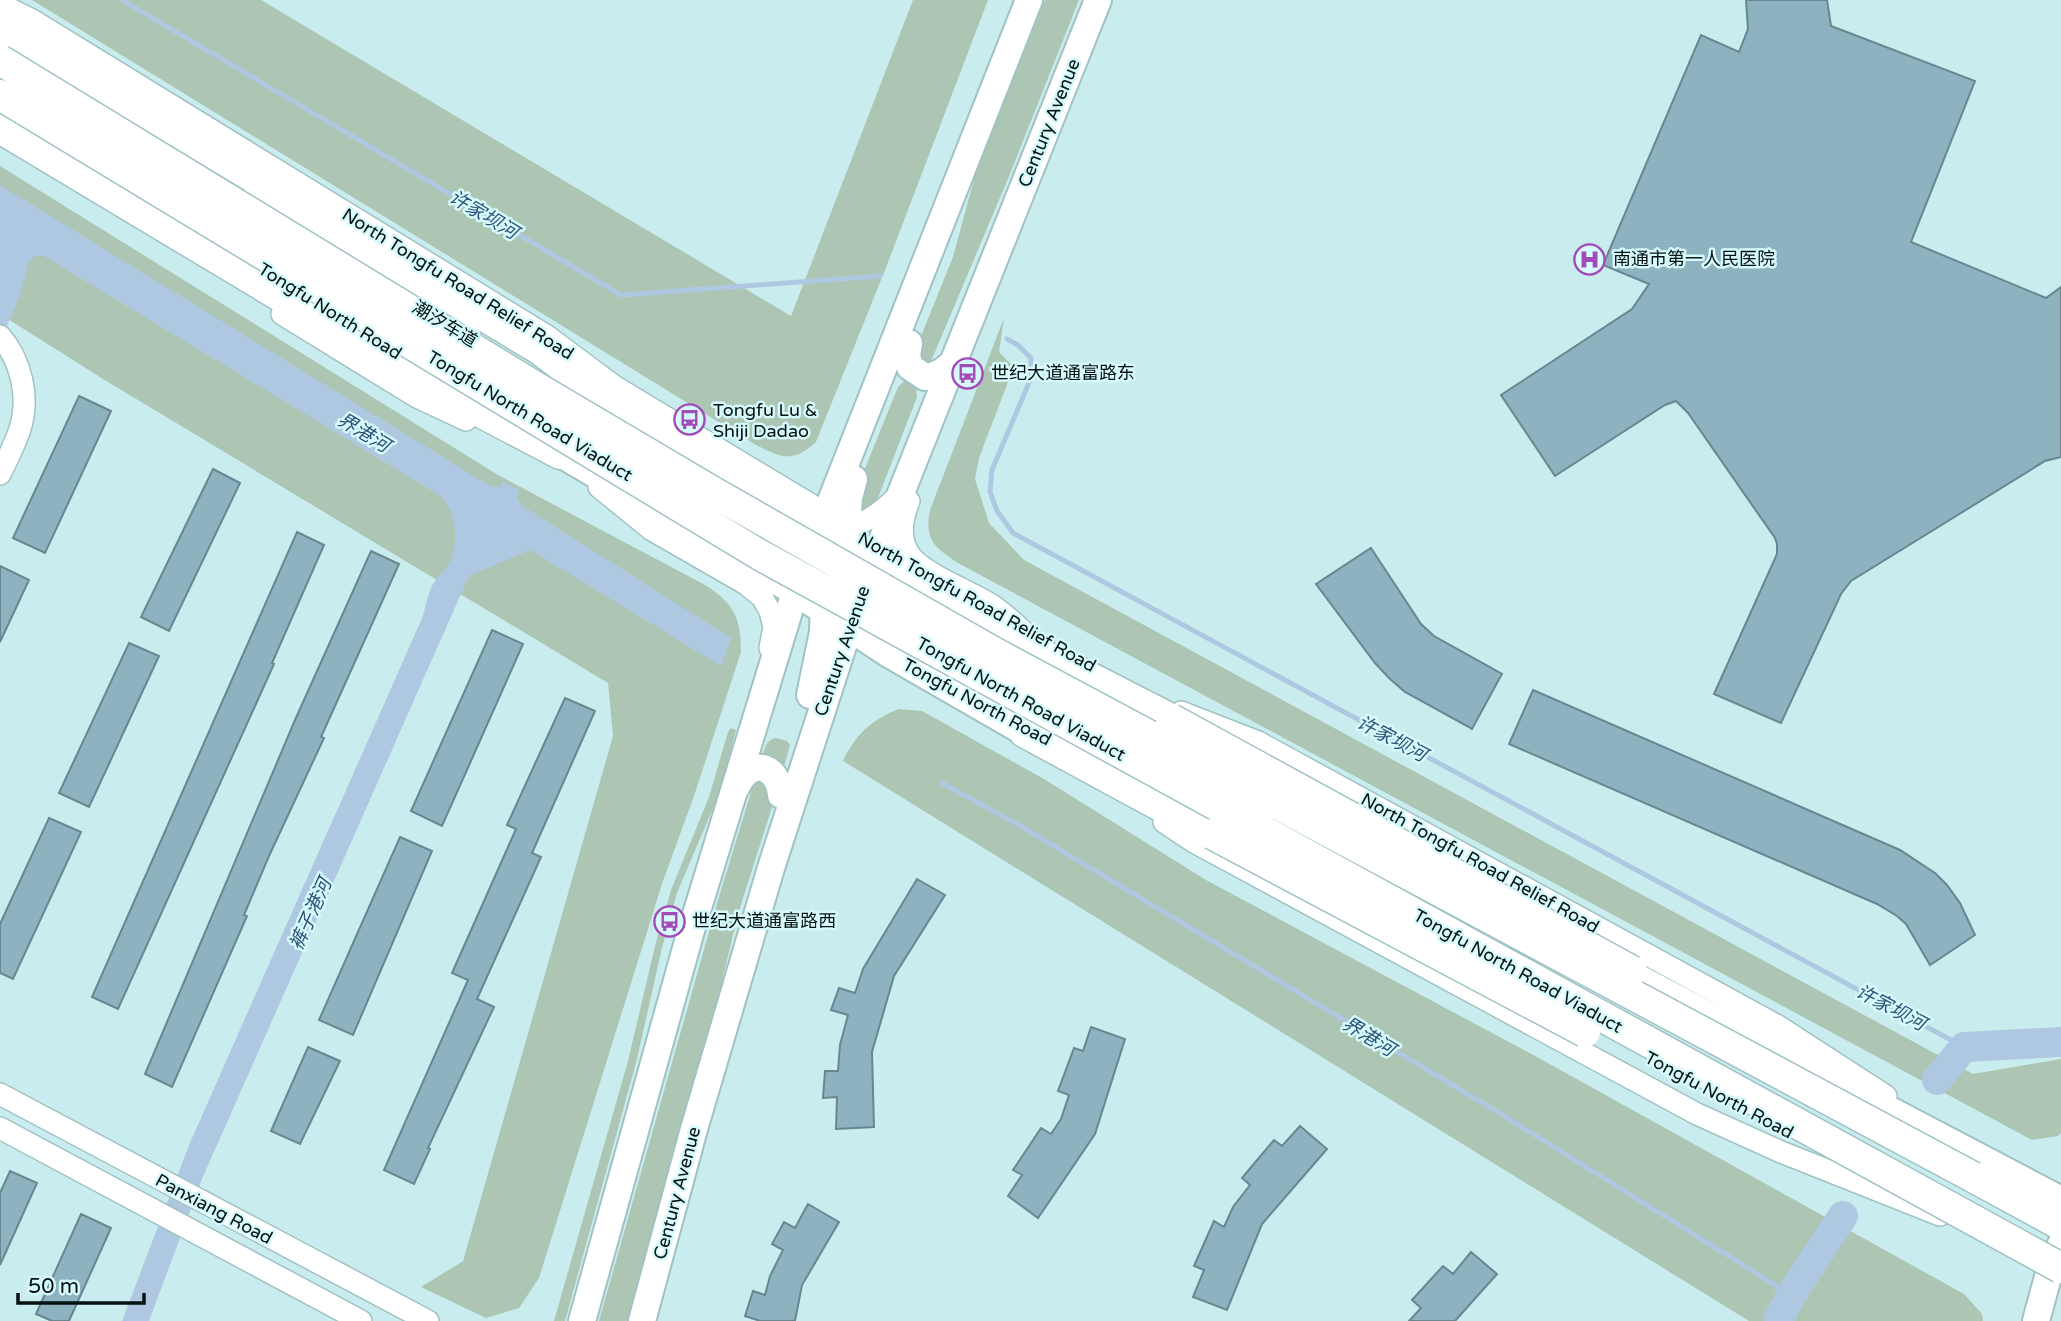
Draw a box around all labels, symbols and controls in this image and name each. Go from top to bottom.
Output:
street label: Century Avenue [1013,56,1085,190]
water label: 许家坝河 [445,186,525,246]
street label: North Tongfu Road Relief Road [338,203,578,365]
hospital icon: 南通市第一人民医院 [1573,242,1607,276]
place label: 南通市第一人民医院 [1613,248,1775,270]
street label: Tongfu North Road [254,258,406,364]
street label: 潮汐车道 [408,296,482,352]
street label: Tongfu North Road Viaduct [423,346,637,486]
bus stop icon: 世纪大道通富路东 [951,356,985,390]
place label: 世纪大道通富路东 [991,362,1135,384]
place label: Tongfu Lu & Shiji Dadao [713,399,818,442]
bus stop icon: Tongfu Lu & Shiji Dadao [673,403,707,437]
water label: 界港河 [333,409,397,459]
street label: North Tongfu Road Relief Road [854,527,1100,677]
street label: Century Avenue [809,583,875,719]
street label: Tongfu North Road Viaduct [913,632,1129,766]
street label: Tongfu North Road [899,654,1055,750]
water label: 许家坝河 [1353,711,1434,768]
street label: North Tongfu Road Relief Road [1357,788,1603,938]
water label: 裤子港河 [285,872,338,954]
bus stop icon: 世纪大道通富路西 [652,904,686,938]
street label: Tongfu North Road Viaduct [1410,904,1627,1038]
place label: 世纪大道通富路西 [692,910,836,932]
water label: 许家坝河 [1852,980,1933,1037]
water label: 界港河 [1338,1013,1402,1063]
street label: Tongfu North Road [1641,1046,1797,1144]
street label: Century Avenue [649,1124,705,1262]
street label: Panxiang Road [152,1169,276,1249]
scale bar [18,1262,144,1306]
text: 50 m [28,1274,79,1299]

